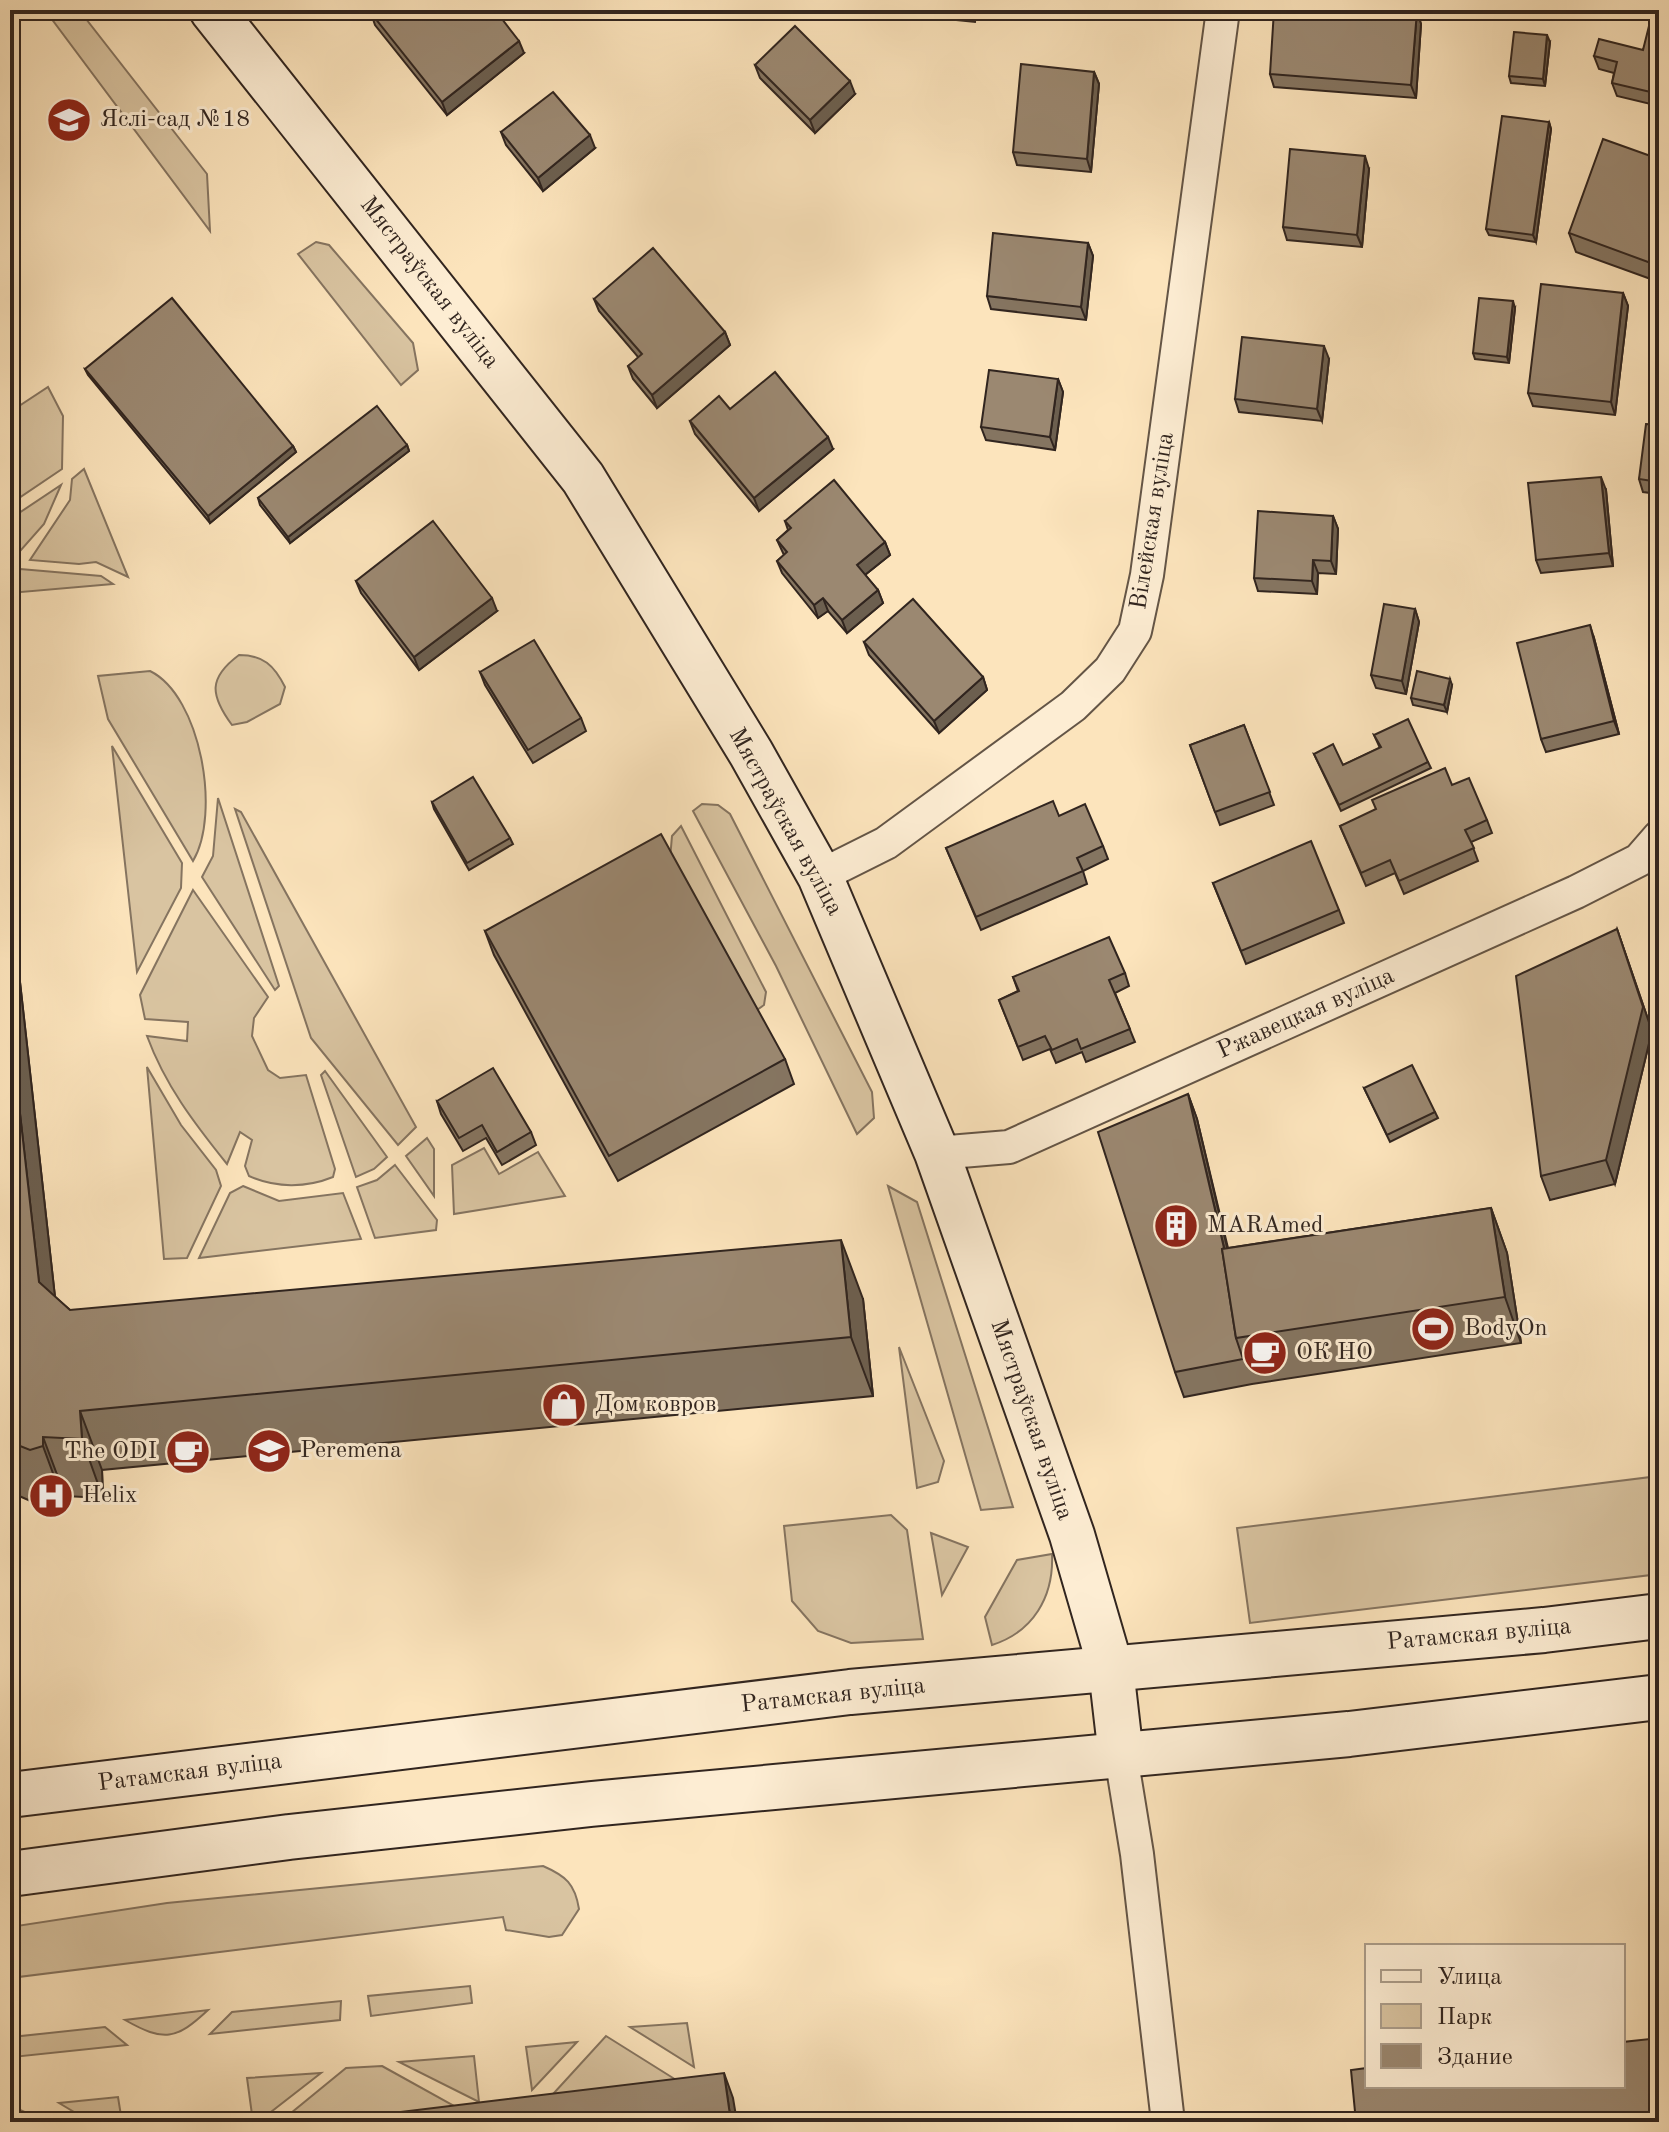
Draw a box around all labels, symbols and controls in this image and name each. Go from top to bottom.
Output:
school or university icon: Яслі-сад №18 [45,96,93,144]
place label: Яслі-сад №18 [100,108,250,132]
street label: Мястраўская вуліца [355,193,503,373]
street label: Вілейская вуліца [1127,431,1179,611]
street label: Мястраўская вуліца [724,724,847,920]
street label: Ржавецкая вуліца [1214,964,1398,1064]
building icon: MARAmed [1152,1202,1200,1250]
place label: MARAmed [1207,1214,1324,1238]
sports icon: BodyOn [1409,1305,1457,1353]
street label: Мястраўская вуліца [985,1317,1077,1523]
place label: BodyOn [1464,1317,1548,1341]
cafe icon: ОК НО [1241,1329,1289,1377]
place label: ОК НО [1296,1341,1373,1365]
shop icon: Дом ковров [540,1381,588,1429]
place label: Дом ковров [595,1393,717,1417]
school or university icon: Peremena [245,1427,293,1475]
cafe icon: The ODI [164,1428,212,1476]
place label: Peremena [300,1439,402,1463]
place label: The ODI [64,1440,157,1464]
hospital icon: Helix [27,1472,75,1520]
place label: Helix [82,1484,137,1508]
street label: Ратамская вуліца [1386,1615,1572,1655]
street label: Ратамская вуліца [740,1674,927,1718]
street label: Ратамская вуліца [97,1750,284,1796]
legend [1365,1944,1625,2088]
text: Улица [1437,1966,1502,1990]
text: Парк [1437,2006,1492,2030]
text: Здание [1437,2046,1513,2070]

